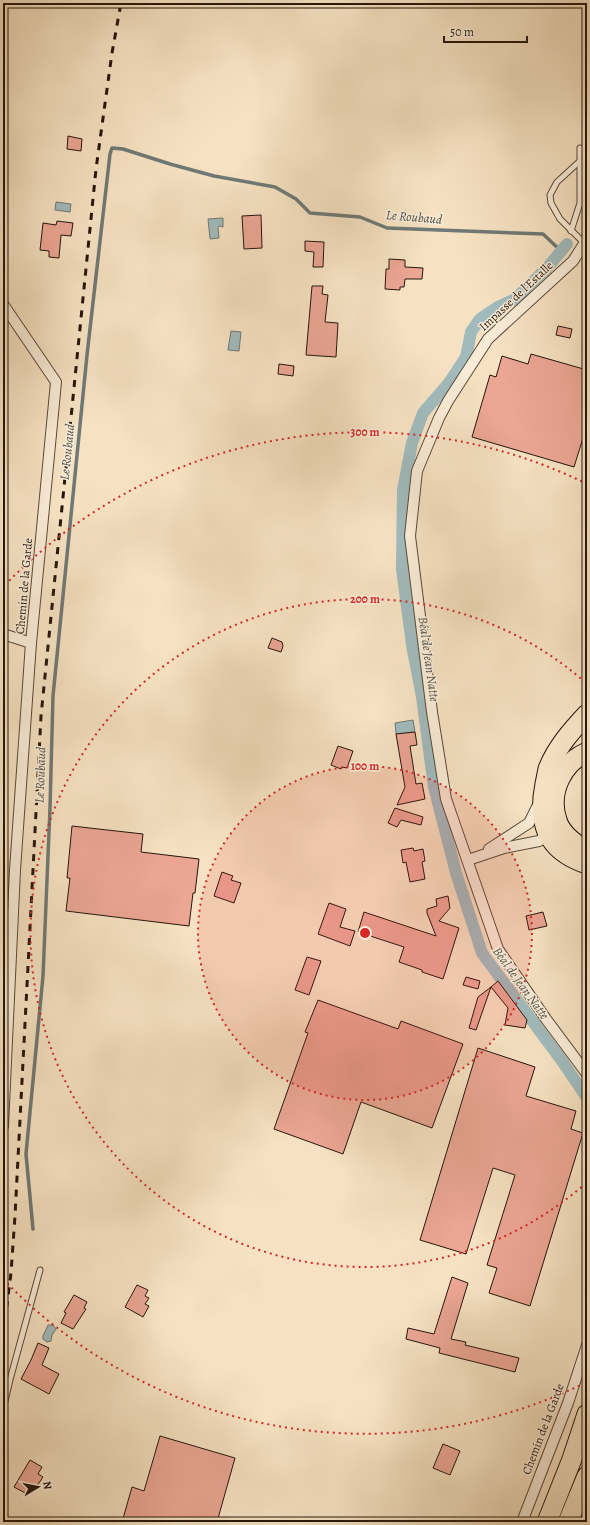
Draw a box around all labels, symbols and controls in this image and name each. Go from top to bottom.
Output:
scale bar [444,18,527,44]
text: 50 m [450,24,474,40]
water label: Le Roubaud [385,206,443,228]
street label: Impasse de l'Estalle [476,258,556,334]
water label: Le Roubaud [56,423,78,481]
text: 300 m [350,424,380,440]
street label: Chemin de la Garde [12,537,36,635]
text: 200 m [350,591,380,607]
water label: Béal de Jean Natte [415,615,443,703]
water label: Le Roubaud [31,747,49,803]
text: 100 m [351,758,379,774]
centre of rings [358,926,372,940]
water label: Béal de Jean Natte [489,943,553,1023]
street label: Chemin de la Garde [518,1381,568,1477]
north arrow [18,1467,58,1507]
text: N [39,1480,55,1491]

